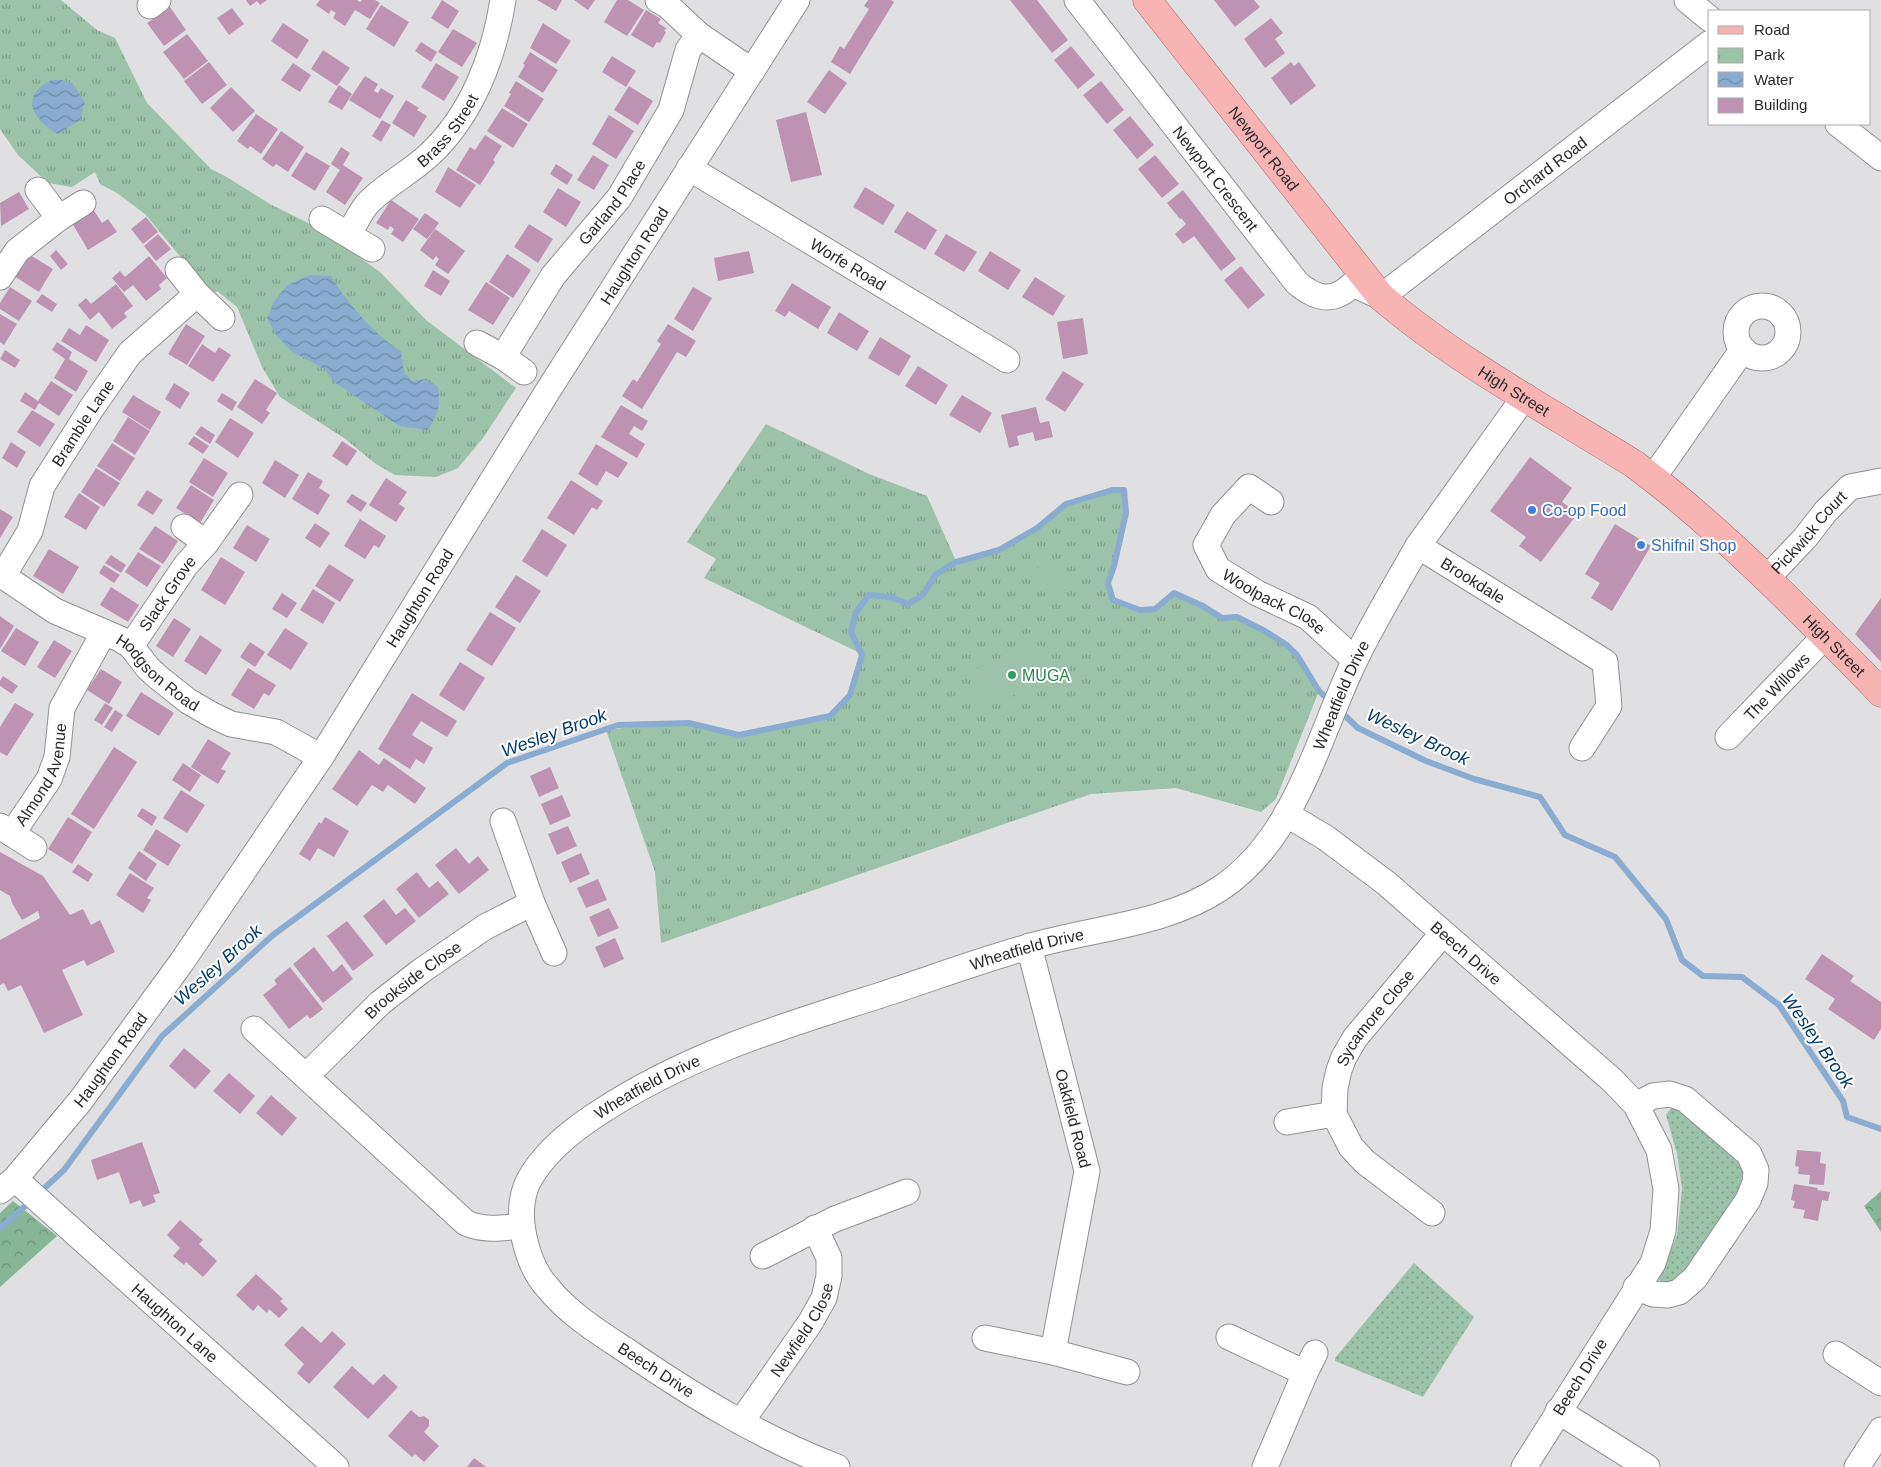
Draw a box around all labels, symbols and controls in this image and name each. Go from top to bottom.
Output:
legend [1708,10,1871,125]
text: Road [1754,21,1790,38]
text: Park [1754,46,1785,63]
text: Water [1754,71,1793,88]
street label: Brass Street [414,91,481,170]
text: Building [1754,96,1807,113]
street label: Newport Road [1226,103,1302,194]
street label: Newport Crescent [1170,123,1262,235]
street label: Orchard Road [1500,133,1590,208]
street label: Garland Place [575,156,648,248]
street label: Haughton Road [597,204,671,307]
street label: Worfe Road [807,235,889,293]
street label: High Street [1476,362,1553,419]
street label: Bramble Lane [48,377,117,469]
street label: Pickwick Court [1767,487,1850,577]
place label: Co-op Food [1542,502,1627,519]
marker: Co-op Food [1526,504,1538,516]
place label: Shifnil Shop [1651,537,1736,554]
marker: Shifnil Shop [1635,539,1647,551]
street label: Haughton Road [383,546,456,650]
street label: Slack Grove [135,552,199,634]
street label: Brookdale [1438,554,1508,606]
street label: Woolpack Close [1220,566,1329,637]
street label: High Street [1800,611,1869,680]
street label: Hodgson Road [113,630,202,714]
street label: Wheatfield Drive [1310,637,1372,752]
street label: The Willows [1740,649,1813,724]
place label: MUGA [1022,667,1070,684]
marker: MUGA [1006,669,1018,681]
water label: Wesley Brook [499,704,610,761]
water label: Wesley Brook [1364,705,1473,770]
street label: Almond Avenue [12,722,69,829]
street label: Beech Drive [1428,918,1505,988]
water label: Wesley Brook [170,920,267,1009]
street label: Wheatfield Drive [968,925,1085,973]
street label: Brookside Close [361,938,464,1022]
street label: Sycamore Close [1333,966,1417,1068]
water label: Wesley Brook [1778,990,1859,1093]
street label: Haughton Road [70,1009,150,1110]
street label: Wheatfield Drive [591,1051,702,1122]
street label: Oakfield Road [1053,1067,1094,1170]
street label: Haughton Lane [129,1280,222,1366]
street label: Newfield Close [767,1281,836,1380]
street label: Beech Drive [1550,1335,1610,1418]
street label: Beech Drive [615,1339,697,1401]

